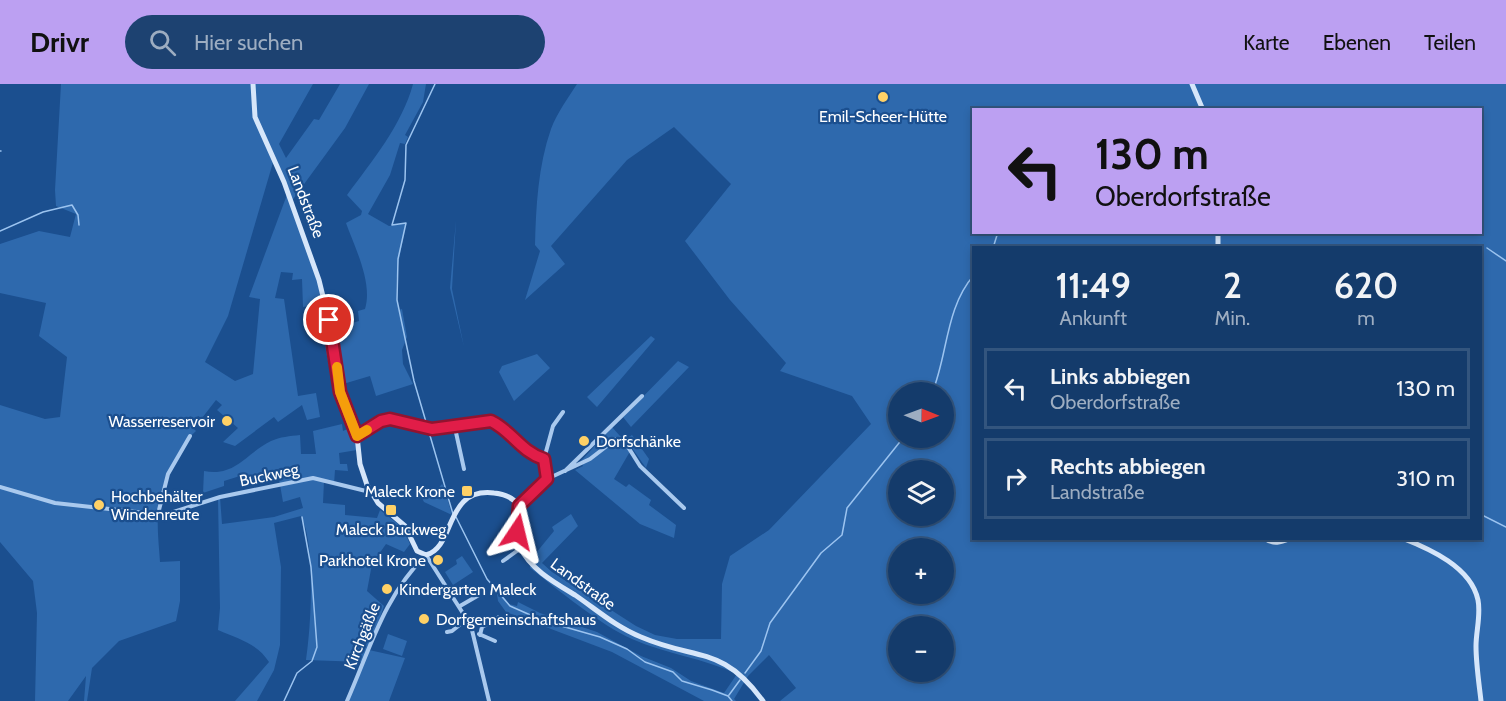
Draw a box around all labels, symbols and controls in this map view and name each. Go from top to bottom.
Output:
search box [125,15,545,69]
text: Drivr [30,25,89,59]
icon: search [146,26,179,59]
text: Hier suchen [194,29,303,56]
text: Karte [1243,30,1290,55]
text: Ebenen [1323,30,1391,55]
text: Teilen [1424,30,1476,55]
marker: Emil-Scheer-Hütte [876,90,890,104]
place label: Emil-Scheer-Hütte [819,107,947,126]
text: 130 m [1095,128,1209,180]
icon: left [996,132,1074,210]
street label: Landstraße [284,163,328,241]
text: Oberdorfstraße [1095,180,1271,213]
text: 11:49 [1056,263,1131,307]
text: 2 [1223,263,1242,307]
text: 620 [1334,263,1398,307]
pin [303,294,354,345]
icon: arrive [312,303,345,336]
text: Ankunft [1060,306,1127,330]
text: Min. [1215,306,1250,330]
text: m [1357,306,1375,330]
text: Links abbiegen [1050,363,1190,390]
icon: left [999,372,1032,405]
text: 130 m [1396,375,1455,402]
north arrow [888,382,954,448]
map controls [888,382,954,682]
text: Oberdorfstraße [1050,390,1180,414]
place label: Wasserreservoir [108,412,216,431]
marker: Wasserreservoir [220,414,234,428]
place label: Dorfschänke [596,432,681,451]
marker: Dorfschänke [577,434,591,448]
text: Rechts abbiegen [1050,453,1206,480]
street label: Buckweg [238,459,301,491]
button: layers [888,460,954,526]
icon: right [999,462,1032,495]
text: 310 m [1396,465,1455,492]
text: Landstraße [1050,480,1144,504]
place label: Maleck Krone [365,482,455,501]
marker: Maleck Krone [460,484,474,498]
place label: Hochbehälter Windenreute [111,487,203,524]
marker: Hochbehälter Windenreute [92,498,106,512]
position arrow [485,500,549,564]
marker: Maleck Buckweg [384,503,398,517]
place label: Maleck Buckweg [336,520,447,539]
button: + [888,538,954,604]
place label: Parkhotel Krone [319,551,426,570]
marker: Parkhotel Krone [431,553,445,567]
street label: Landstraße [547,554,619,614]
place label: Kindergarten Maleck [399,580,537,599]
marker: Kindergarten Maleck [380,582,394,596]
street label: Kirchgäßle [340,600,384,672]
place label: Dorfgemeinschaftshaus [436,610,597,629]
marker: Dorfgemeinschaftshaus [417,612,431,626]
button: − [888,616,954,682]

